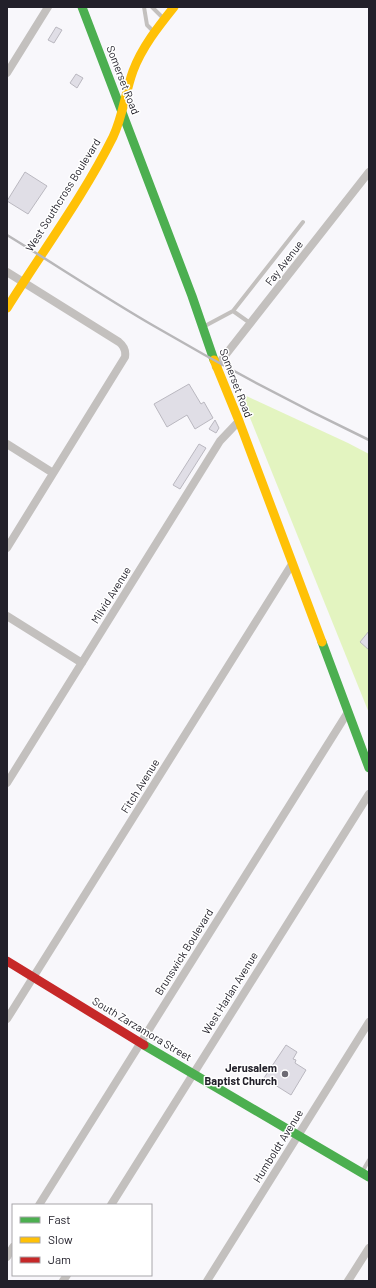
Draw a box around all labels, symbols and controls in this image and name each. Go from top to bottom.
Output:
street label: Somerset Road [104,43,143,116]
street label: West Southcross Boulevard [22,136,103,254]
street label: Fay Avenue [262,237,305,288]
street label: Somerset Road [217,346,256,419]
street label: Milvid Avenue [88,564,133,625]
street label: Fitch Avenue [118,756,162,815]
street label: Brunswick Boulevard [152,906,215,997]
street label: West Harlan Avenue [199,949,260,1036]
street label: South Zarzamora Street [90,994,194,1063]
place label: Jerusalem Baptist Church [205,1061,277,1087]
marker: Jerusalem Baptist Church [280,1069,290,1079]
street label: Humboldt Avenue [250,1107,305,1185]
legend [12,1204,152,1276]
text: Fast [48,1212,71,1226]
text: Slow [48,1232,73,1246]
text: Jam [48,1252,71,1266]

